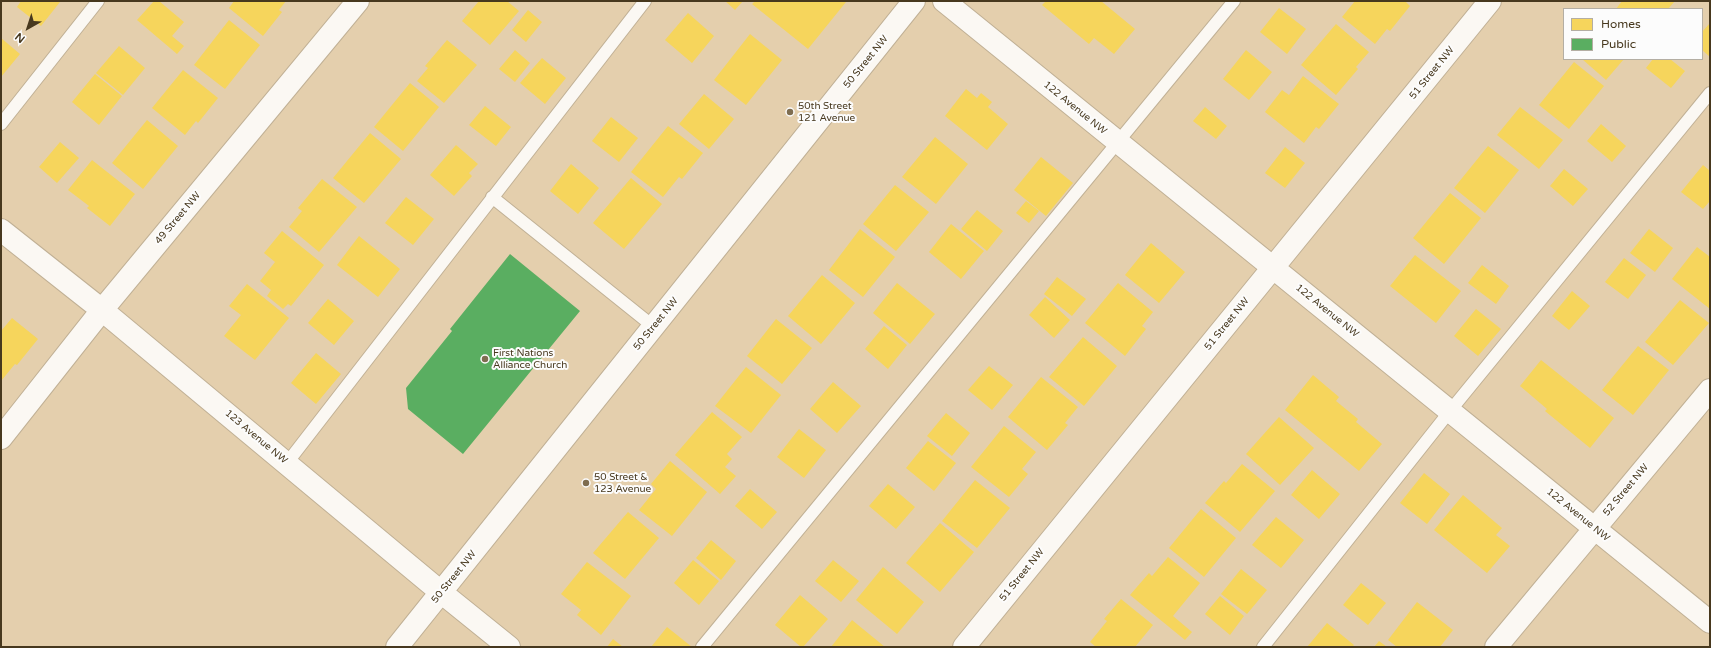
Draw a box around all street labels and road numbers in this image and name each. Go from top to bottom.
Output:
street label: 50 Street NW [841,33,891,91]
street label: 51 Street NW [1407,44,1457,102]
street label: 122 Avenue NW [1041,79,1109,137]
street label: 49 Street NW [153,189,203,247]
street label: 122 Avenue NW [1293,282,1361,340]
street label: 50 Street NW [631,295,681,353]
street label: 51 Street NW [1202,295,1252,353]
street label: 123 Avenue NW [222,407,290,467]
street label: 52 Street NW [1601,461,1651,519]
street label: 122 Avenue NW [1544,486,1612,544]
street label: 51 Street NW [997,546,1047,604]
street label: 50 Street NW [429,548,479,606]

